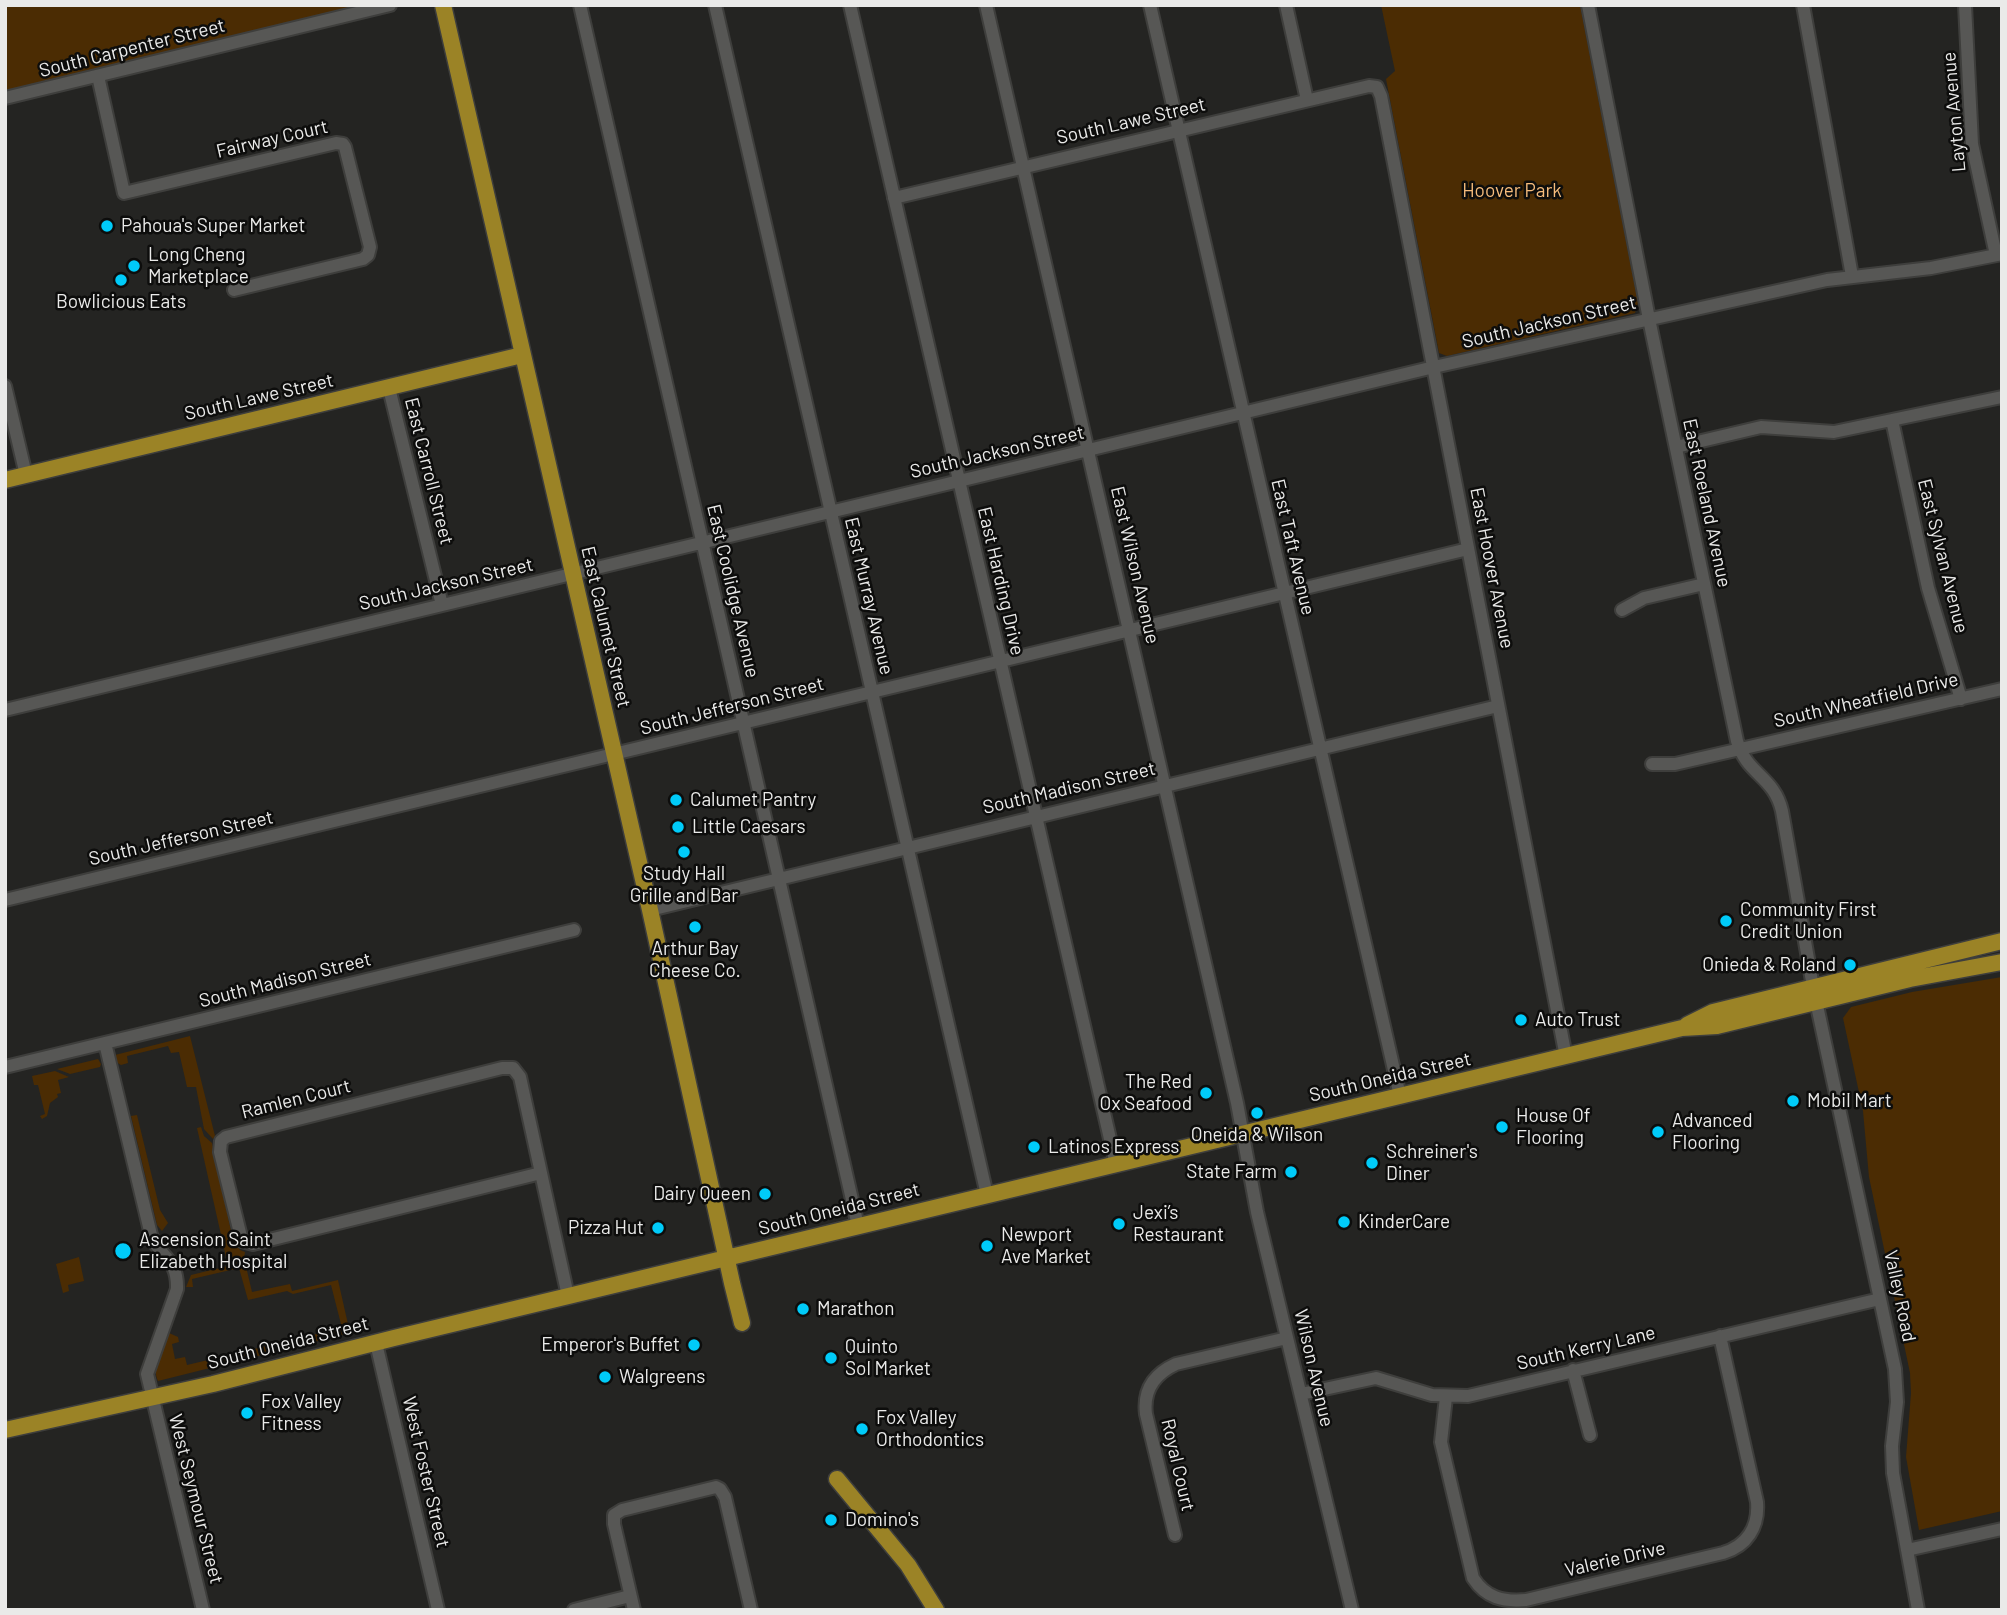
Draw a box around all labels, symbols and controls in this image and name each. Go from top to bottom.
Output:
street label: South Carpenter Street [37,14,227,82]
street label: Layton Avenue [1937,51,1971,173]
street label: South Lawe Street [1054,93,1208,149]
street label: Fairway Court [214,115,330,163]
park label: Hoover Park [1462,180,1562,202]
place label: Pahoua's Super Market [121,215,305,237]
marker: Pahoua's Super Market [99,218,115,234]
place label: Long Cheng Marketplace [148,244,249,288]
marker: Long Cheng Marketplace [126,258,142,274]
marker: Bowlicious Eats [113,272,129,288]
place label: Bowlicious Eats [56,291,186,313]
street label: South Jackson Street [1460,291,1638,353]
street label: South Lawe Street [182,369,336,425]
street label: East Carroll Street [400,395,458,547]
street label: East Roeland Avenue [1678,417,1736,589]
street label: South Jackson Street [908,421,1086,483]
street label: East Sylvan Avenue [1913,476,1973,636]
street label: East Taft Avenue [1266,477,1320,617]
street label: East Wilson Avenue [1106,484,1164,646]
street label: East Hoover Avenue [1465,485,1519,651]
street label: East Coolidge Avenue [702,502,764,680]
street label: East Harding Drive [973,505,1029,657]
street label: East Murray Avenue [840,515,898,677]
street label: East Calumet Street [576,544,636,710]
street label: South Jackson Street [357,553,535,615]
street label: South Wheatfield Drive [1772,668,1960,732]
street label: South Jefferson Street [638,672,826,740]
street label: South Madison Street [980,757,1158,819]
place label: Calumet Pantry [690,789,816,811]
marker: Calumet Pantry [668,792,684,808]
street label: South Jefferson Street [87,806,275,870]
place label: Little Caesars [692,816,806,838]
marker: Little Caesars [670,819,686,835]
marker: Study Hall Grille and Bar [676,844,692,860]
place label: Study Hall Grille and Bar [630,863,738,907]
place label: Community First Credit Union [1740,899,1877,943]
marker: Community First Credit Union [1718,913,1734,929]
marker: Arthur Bay Cheese Co. [687,919,703,935]
place label: Arthur Bay Cheese Co. [649,938,741,982]
street label: South Madison Street [197,948,373,1012]
place label: Onieda & Roland [1702,954,1836,976]
marker: Onieda & Roland [1842,957,1858,973]
place label: Auto Trust [1535,1009,1620,1031]
marker: Auto Trust [1513,1012,1529,1028]
street label: South Oneida Street [1307,1047,1473,1107]
place label: The Red Ox Seafood [1100,1071,1192,1115]
street label: Ramlen Court [239,1074,353,1124]
marker: The Red Ox Seafood [1198,1085,1214,1101]
place label: Mobil Mart [1807,1090,1892,1112]
marker: Mobil Mart [1785,1093,1801,1109]
marker: Oneida & Wilson [1249,1105,1265,1121]
place label: House Of Flooring [1516,1105,1591,1149]
place label: Advanced Flooring [1672,1110,1753,1154]
marker: House Of Flooring [1494,1119,1510,1135]
place label: Oneida & Wilson [1191,1124,1323,1146]
marker: Advanced Flooring [1650,1124,1666,1140]
place label: Latinos Express [1048,1136,1179,1158]
marker: Latinos Express [1026,1139,1042,1155]
place label: Schreiner's Diner [1386,1141,1478,1185]
marker: Schreiner's Diner [1364,1155,1380,1171]
place label: State Farm [1186,1161,1277,1183]
marker: State Farm [1283,1164,1299,1180]
street label: South Oneida Street [756,1178,922,1240]
place label: Dairy Queen [653,1183,751,1205]
marker: Dairy Queen [757,1186,773,1202]
place label: Jexi’s Restaurant [1133,1202,1224,1246]
place label: KinderCare [1358,1211,1450,1233]
marker: KinderCare [1336,1214,1352,1230]
marker: Jexi’s Restaurant [1111,1216,1127,1232]
place label: Pizza Hut [568,1217,644,1239]
marker: Pizza Hut [650,1220,666,1236]
place label: Newport Ave Market [1001,1224,1091,1268]
place label: Ascension Saint Elizabeth Hospital [139,1229,287,1273]
marker: Newport Ave Market [979,1238,995,1254]
marker: Ascension Saint Elizabeth Hospital [113,1241,133,1261]
street label: Valley Road [1879,1248,1921,1344]
place label: Marathon [817,1298,894,1320]
marker: Marathon [795,1301,811,1317]
street label: Wilson Avenue [1289,1307,1339,1429]
street label: South Oneida Street [205,1312,371,1374]
street label: South Kerry Lane [1514,1321,1658,1375]
place label: Emperor's Buffet [541,1334,680,1356]
place label: Quinto Sol Market [845,1336,931,1380]
marker: Emperor's Buffet [686,1337,702,1353]
marker: Quinto Sol Market [823,1350,839,1366]
place label: Walgreens [619,1366,705,1388]
marker: Walgreens [597,1369,613,1385]
place label: Fox Valley Fitness [261,1391,341,1435]
street label: West Foster Street [398,1394,454,1550]
marker: Fox Valley Fitness [239,1405,255,1421]
place label: Fox Valley Orthodontics [876,1407,984,1451]
street label: West Seymour Street [164,1412,228,1586]
street label: Royal Court [1156,1417,1200,1513]
marker: Fox Valley Orthodontics [854,1421,870,1437]
place label: Domino's [845,1509,919,1531]
marker: Domino's [823,1512,839,1528]
street label: Valerie Drive [1562,1536,1668,1582]

